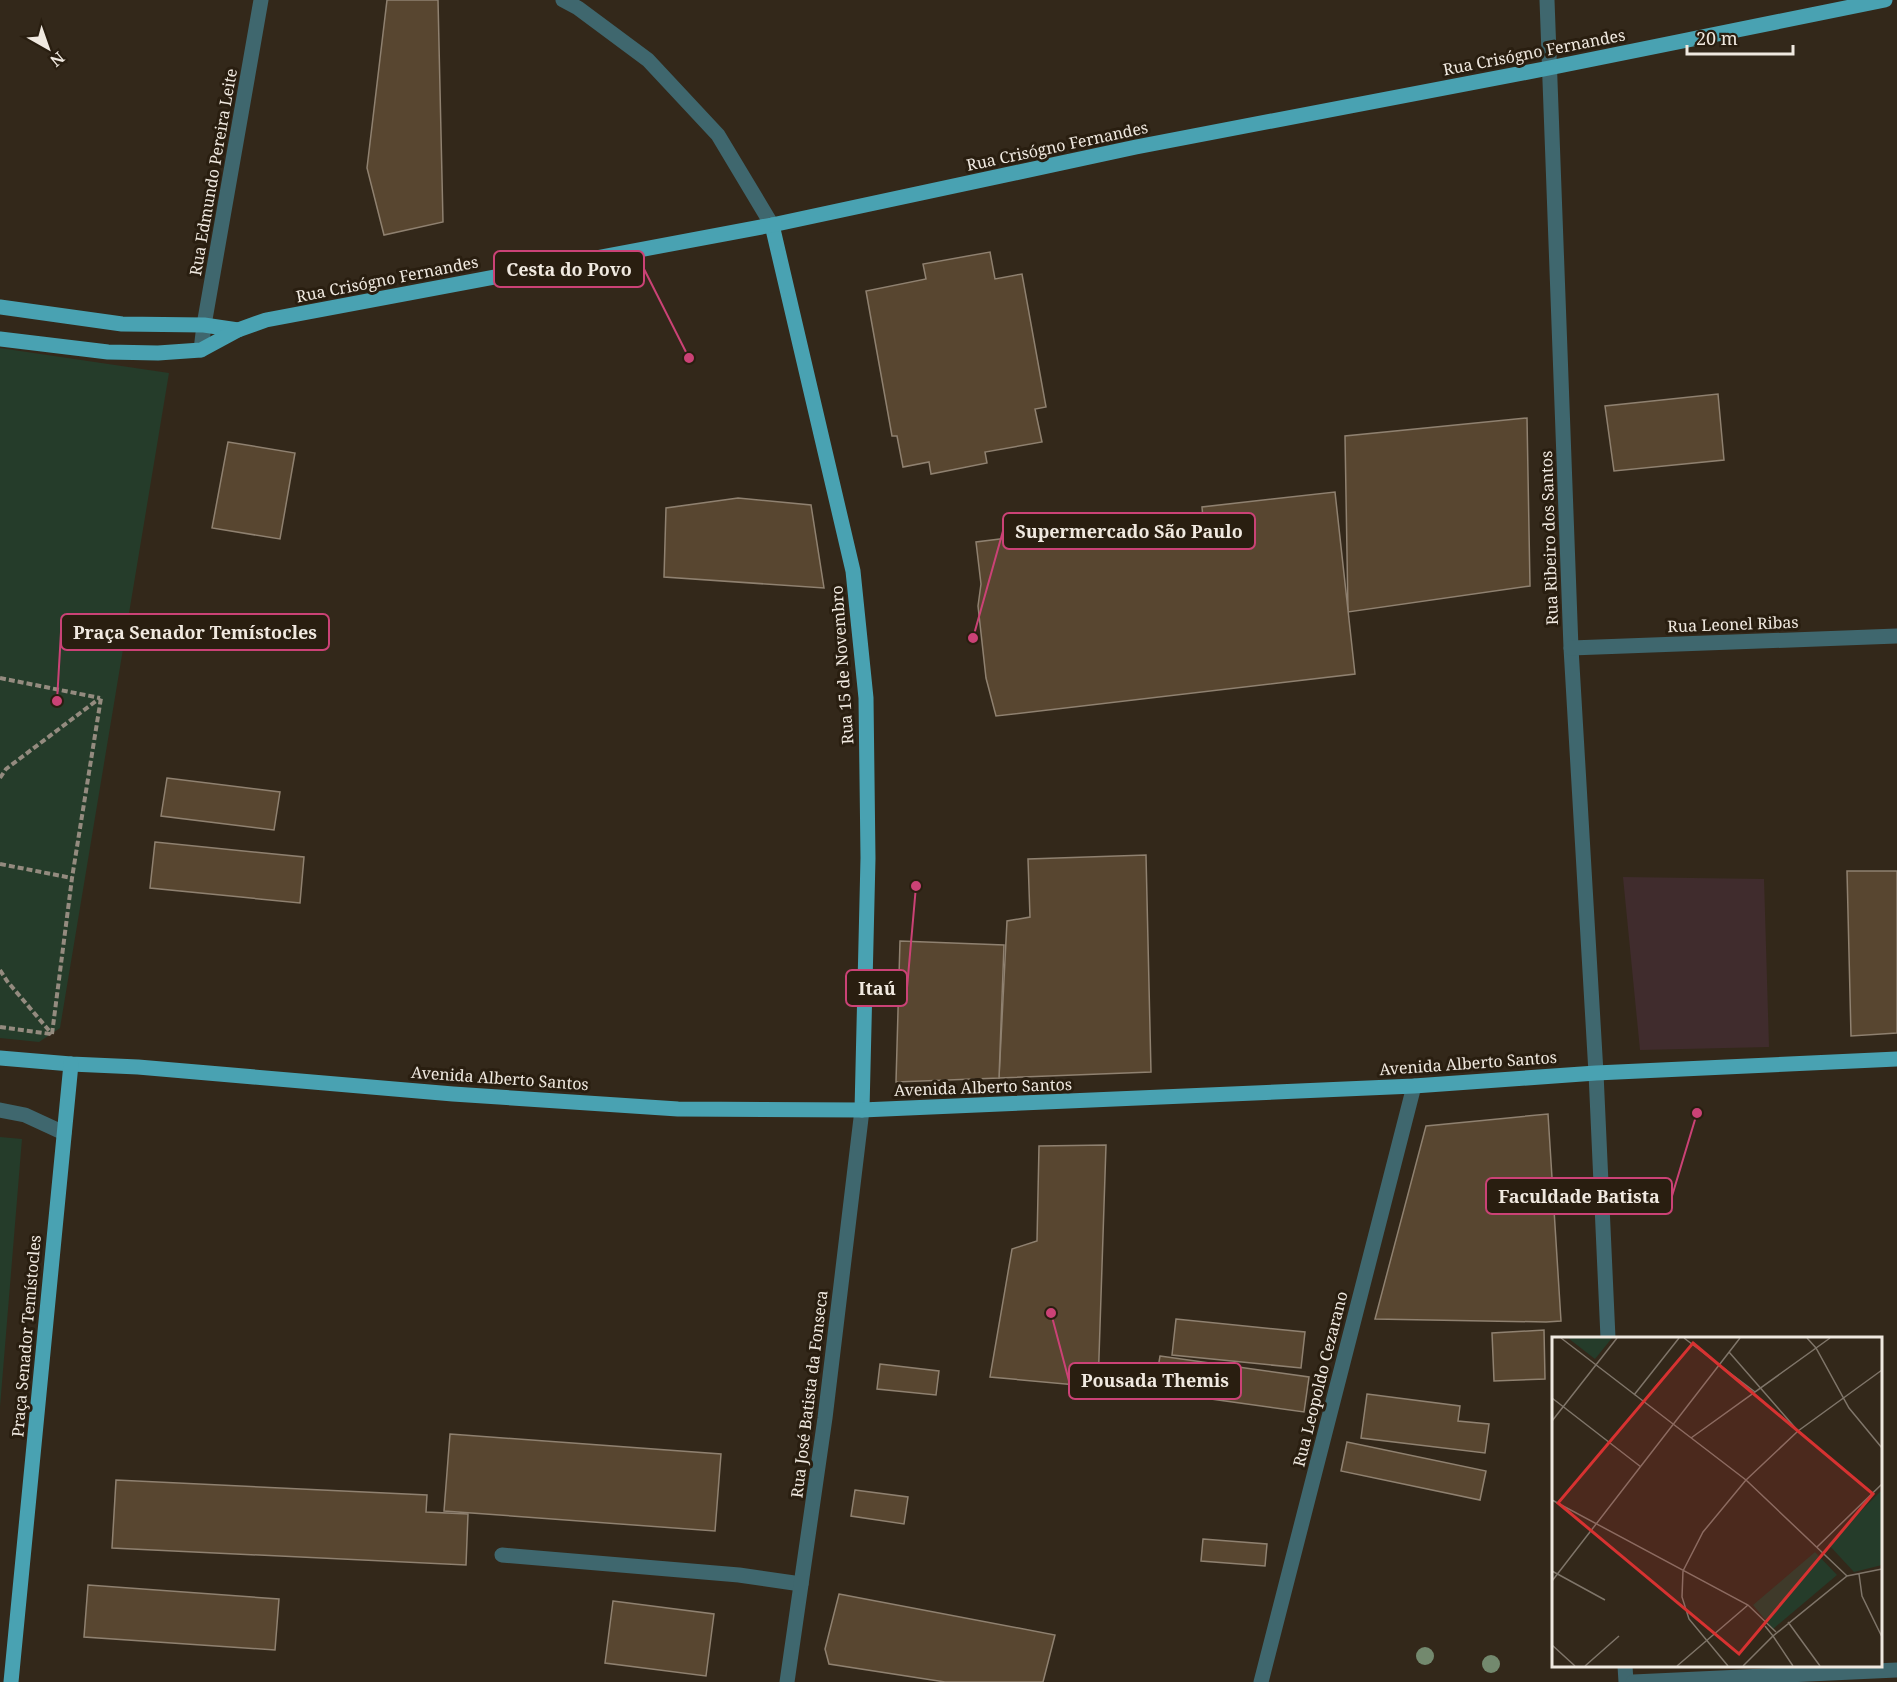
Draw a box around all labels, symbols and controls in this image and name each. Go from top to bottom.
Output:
north arrow [18,18,78,78]
scale bar [1687,18,1794,56]
street label: Rua Crisógno Fernandes [1441,24,1627,80]
text: 20 m [1696,26,1738,50]
text: N [45,47,70,72]
street label: Rua Edmundo Pereira Leite [184,67,242,277]
street label: Rua Crisógno Fernandes [964,116,1150,176]
street label: Rua Crisógno Fernandes [294,251,480,307]
callout: Cesta do Povo [494,251,644,287]
text: Cesta do Povo [506,257,632,281]
street label: Rua Ribeiro dos Santos [1535,450,1563,626]
callout: Supermercado São Paulo [1003,513,1255,549]
text: Supermercado São Paulo [1015,519,1243,543]
street label: Rua 15 de Novembro [825,585,859,745]
street label: Rua Leonel Ribas [1667,611,1799,637]
callout: Praça Senador Temístocles [61,614,329,650]
text: Praça Senador Temístocles [73,620,317,644]
callout: Itaú [846,970,907,1006]
text: Itaú [858,976,896,1000]
street label: Avenida Alberto Santos [1379,1046,1557,1080]
street label: Avenida Alberto Santos [411,1061,589,1095]
street label: Avenida Alberto Santos [894,1073,1072,1101]
callout: Faculdade Batista [1486,1178,1672,1214]
text: Faculdade Batista [1498,1184,1660,1208]
street label: Praça Senador Temístocles [6,1234,46,1438]
street label: Rua José Batista da Fonseca [785,1289,833,1499]
street label: Rua Leopoldo Cezarano [1288,1289,1352,1469]
inset map [1552,1337,1882,1667]
callout: Pousada Themis [1069,1363,1241,1399]
text: Pousada Themis [1081,1368,1229,1392]

